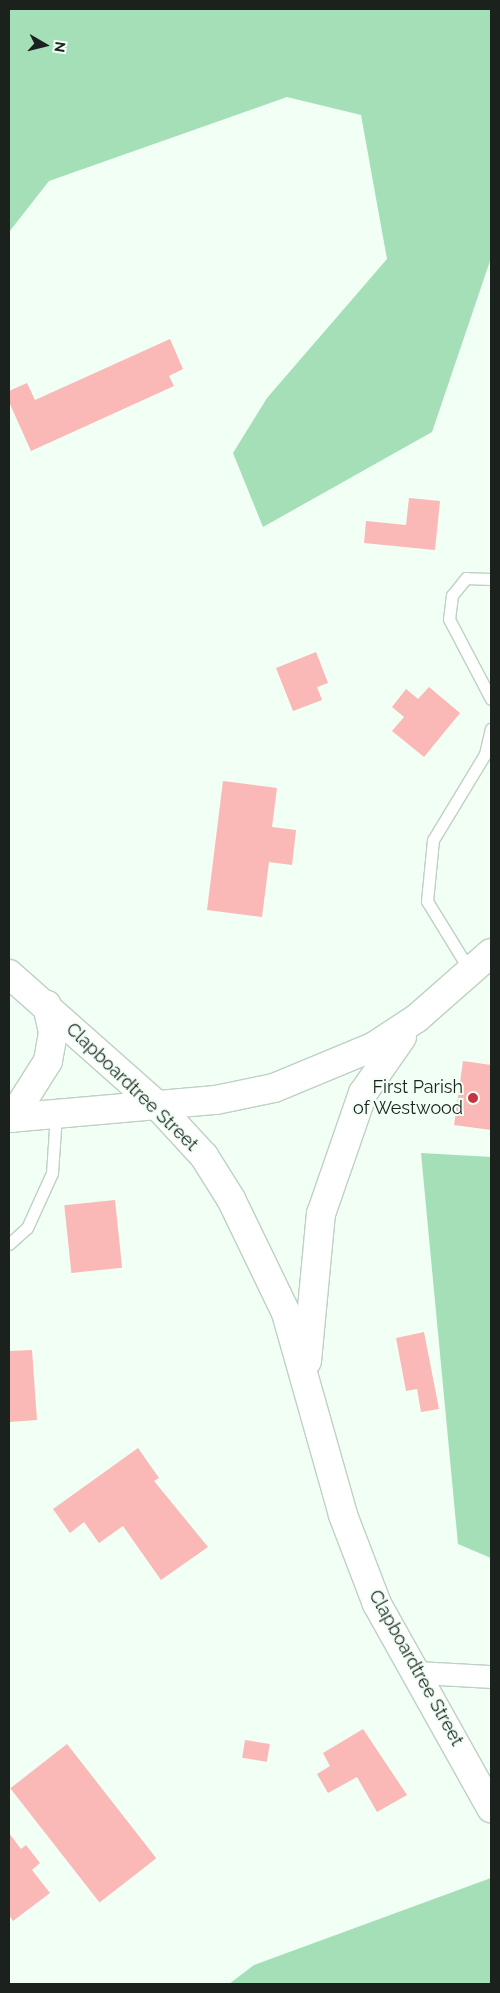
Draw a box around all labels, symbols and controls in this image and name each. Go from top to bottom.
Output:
north arrow [20,20,70,70]
text: N [51,41,69,53]
street label: Clapboardtree Street [62,1019,202,1155]
place label: First Parish of Westwood [352,1077,463,1120]
marker: First Parish of Westwood [467,1092,479,1104]
street label: Clapboardtree Street [364,1586,468,1750]

